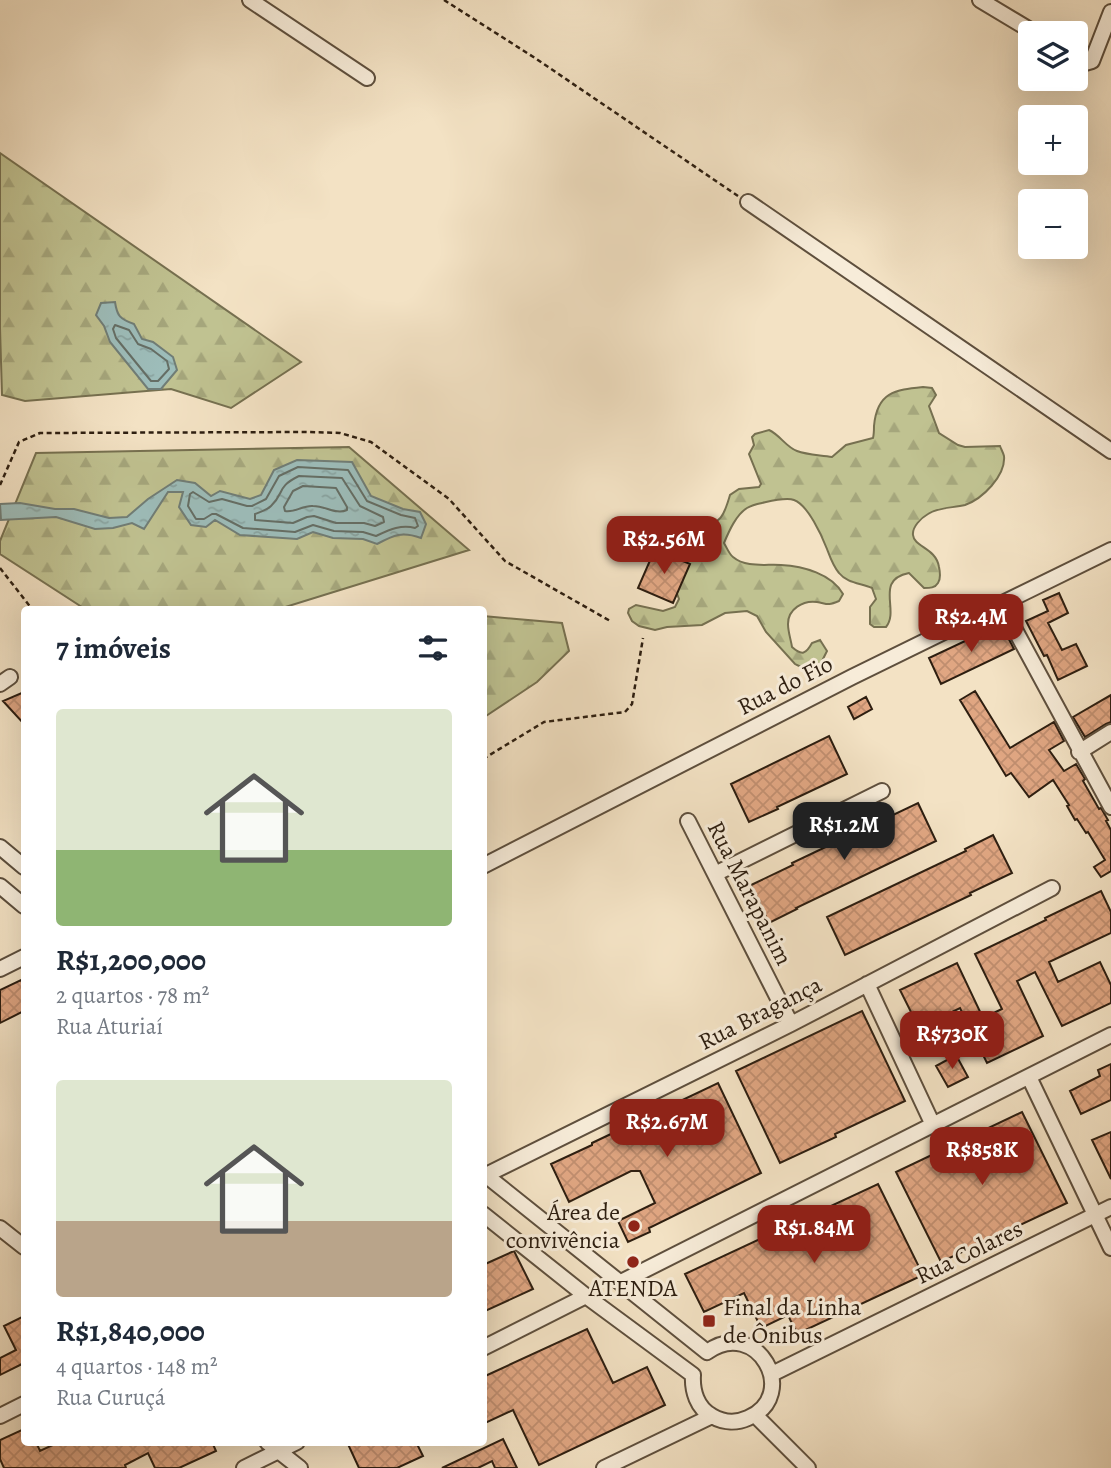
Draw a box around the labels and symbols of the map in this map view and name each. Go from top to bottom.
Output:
pin: R$2.56M [599,516,729,576]
pin: R$2.4M [914,594,1028,654]
street label: Rua do Fio [732,647,838,723]
pin: R$1.2M [787,802,901,862]
street label: Rua Marapanim [700,815,800,971]
street label: Rua Bragança [693,968,828,1058]
pin: R$730K [895,1012,1009,1071]
pin: R$2.67M [602,1100,732,1159]
pin: R$858K [925,1128,1039,1187]
place label: Área de convivência [506,1196,621,1256]
pin: R$1.84M [749,1206,879,1265]
street label: Rua Colares [910,1212,1028,1292]
marker: Área de convivência [626,1218,642,1234]
marker: ATENDA [625,1254,641,1270]
place label: ATENDA [588,1272,678,1304]
place label: Final da Linha de Ônibus [723,1291,862,1351]
marker: Final da Linha de Ônibus [701,1313,717,1329]

